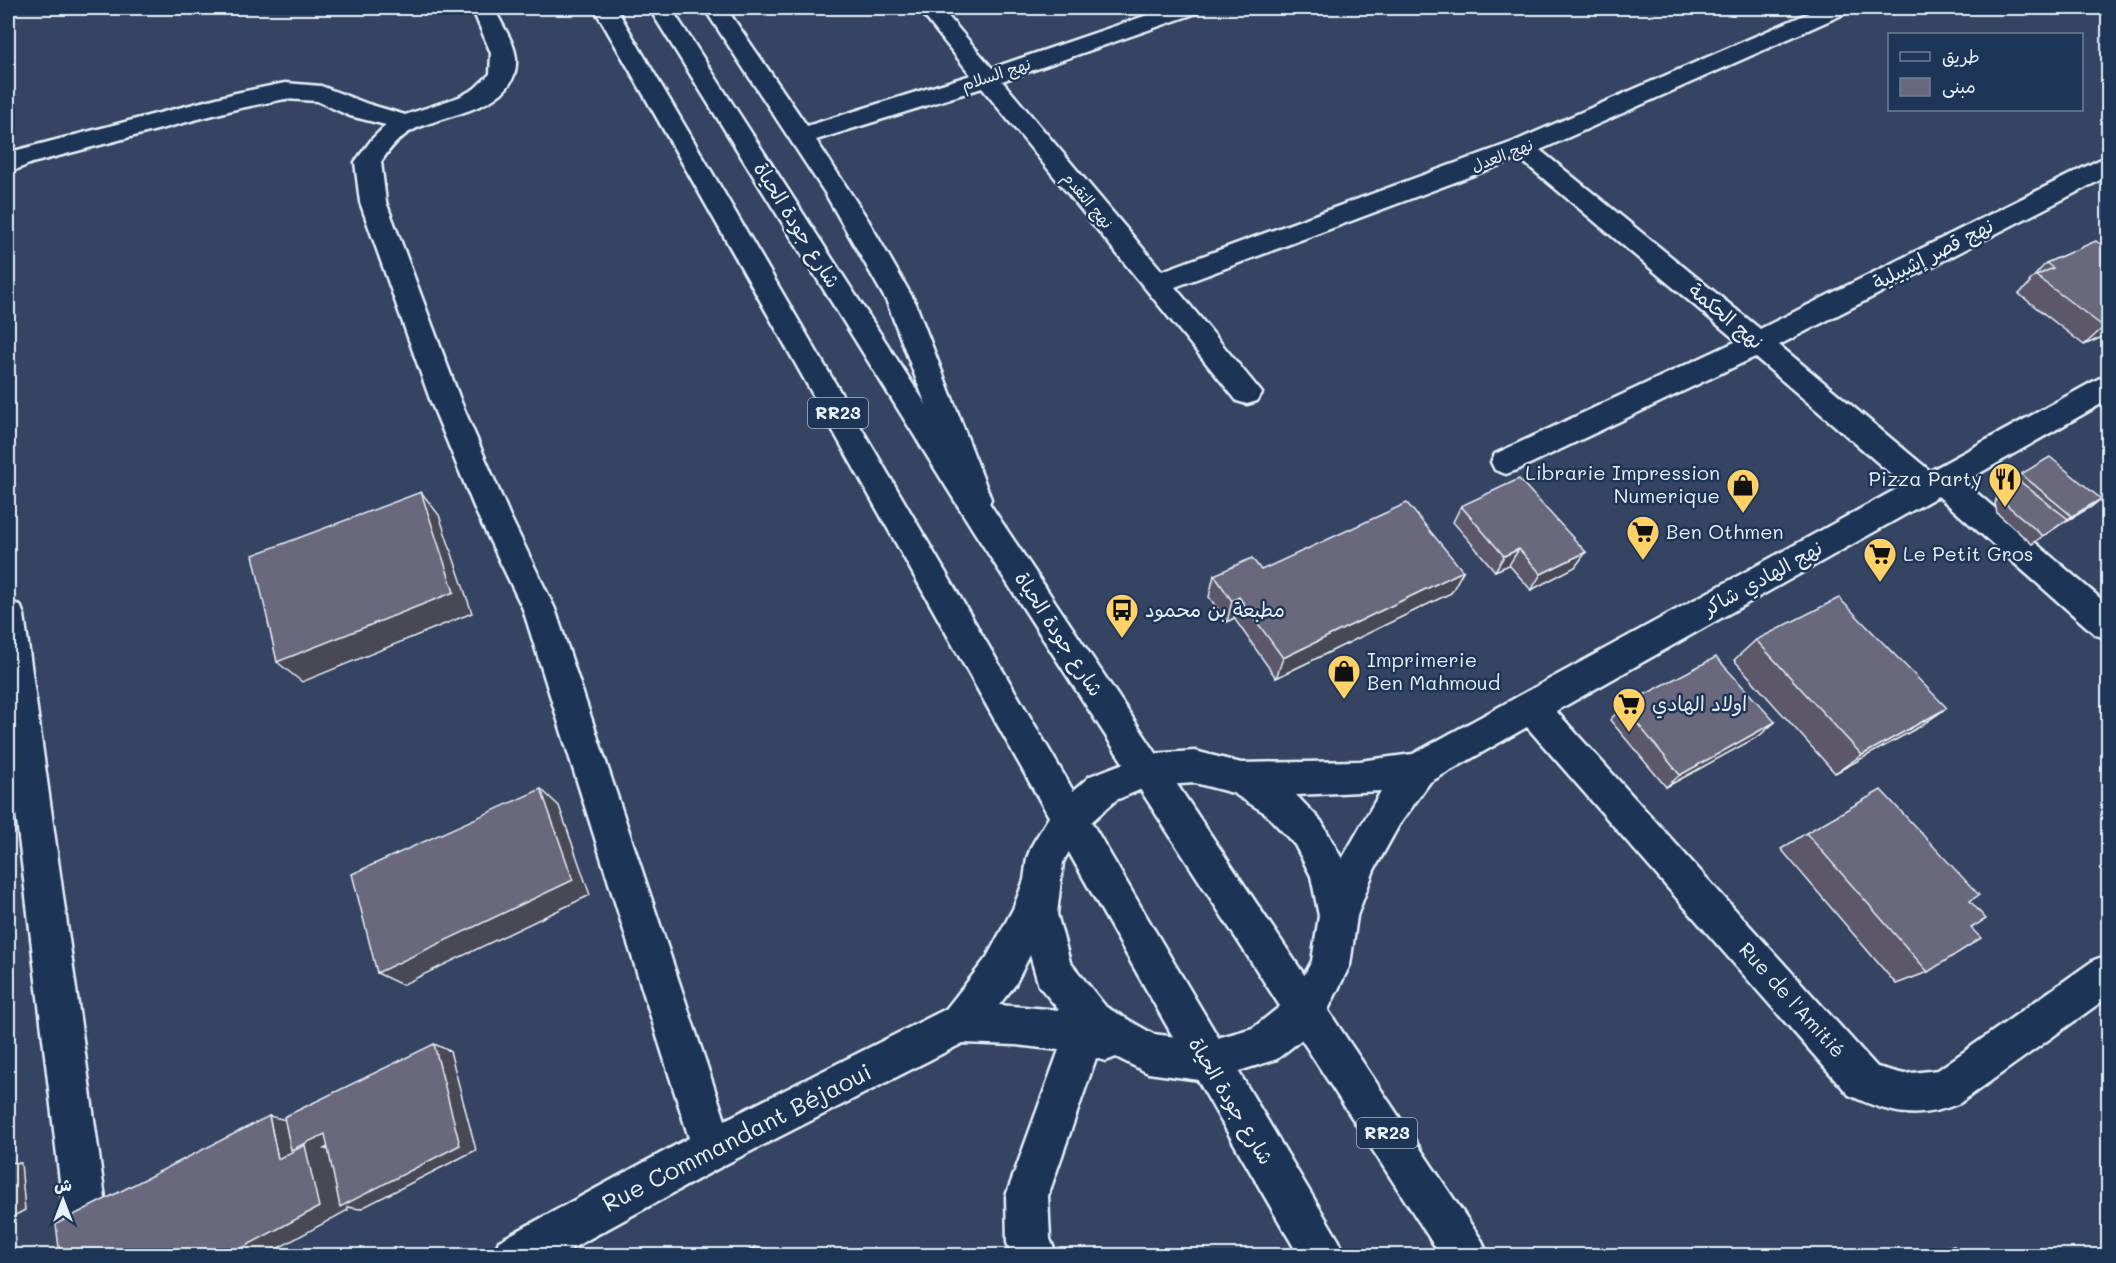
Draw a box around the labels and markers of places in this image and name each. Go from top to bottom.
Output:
place label: Librarie Impression Numerique [1525,459,1720,508]
restaurant icon: Pizza Party [1987,461,2023,508]
place label: Pizza Party [1869,465,1982,491]
shop icon: Librarie Impression Numerique [1725,467,1761,514]
supermarket icon: Ben Othmen [1625,514,1661,561]
place label: Ben Othmen [1666,518,1784,544]
supermarket icon: Le Petit Gros [1862,536,1898,583]
place label: Le Petit Gros [1903,540,2033,566]
bus stop icon: مطبعة بن محمود [1104,592,1140,639]
place label: مطبعة بن محمود [1145,596,1285,622]
place label: Imprimerie Ben Mahmoud [1367,646,1500,695]
shop icon: Imprimerie Ben Mahmoud [1326,653,1362,700]
supermarket icon: اولاد الهادي [1611,686,1647,733]
place label: اولاد الهادي [1652,690,1747,719]

